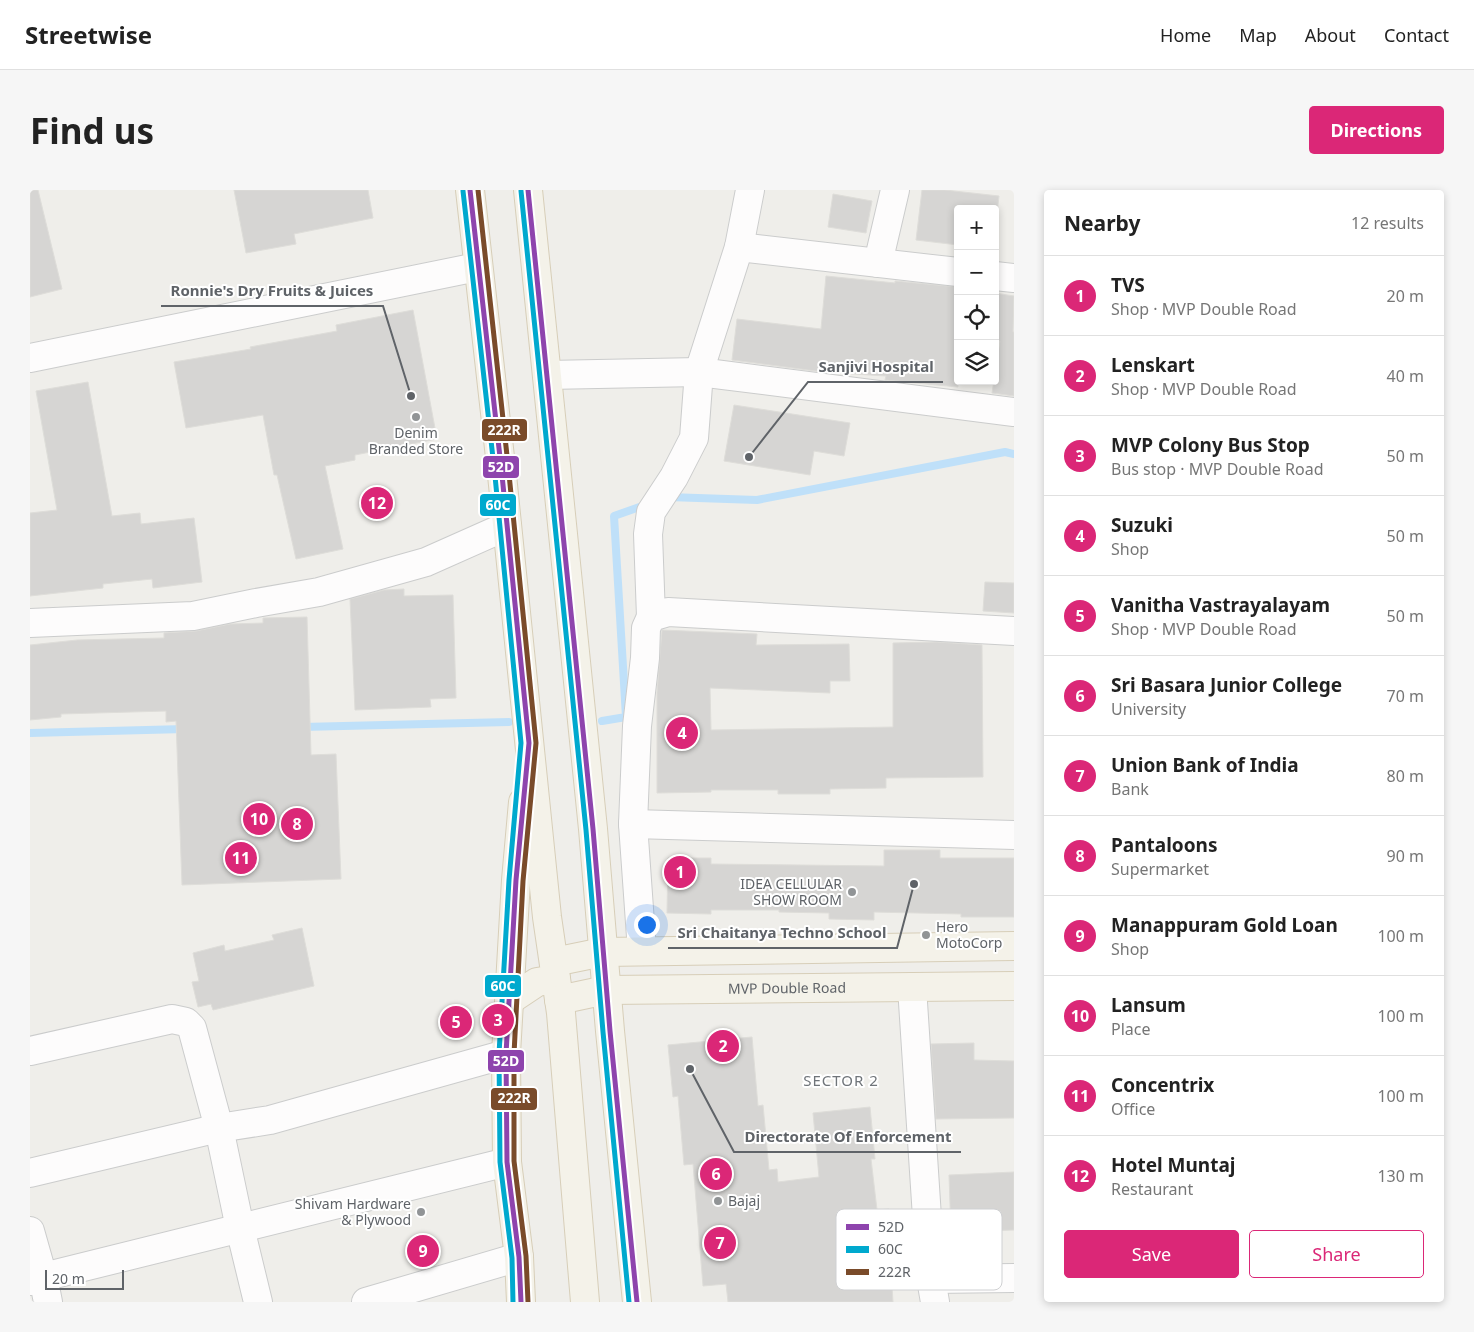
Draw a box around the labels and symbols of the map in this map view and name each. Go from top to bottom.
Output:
callout: Ronnie's Dry Fruits & Juices [161,276,383,306]
text: Ronnie's Dry Fruits & Juices [171,280,373,300]
callout: Sanjivi Hospital [808,352,943,382]
text: Sanjivi Hospital [818,356,934,376]
marker: Denim Branded Store [410,411,422,423]
line badge: 222R [481,418,528,442]
text: 222R [487,420,521,439]
place label: Denim Branded Store [369,423,463,458]
line badge: 52D [482,455,520,479]
text: 52D [488,457,514,476]
pin: 12 [361,484,393,522]
line badge: 60C [479,493,517,517]
text: 60C [485,495,511,514]
pin: 4 [666,714,698,752]
pin: 10 [243,800,275,838]
pin: 8 [281,805,313,843]
pin: 11 [225,839,257,877]
pin: 1 [664,853,696,891]
place label: IDEA CELLULAR SHOW ROOM [740,874,842,909]
marker: IDEA CELLULAR SHOW ROOM [846,886,858,898]
your location [634,912,660,938]
place label: Hero MotoCorp [936,917,1002,952]
callout: Sri Chaitanya Techno School [668,918,897,948]
text: Sri Chaitanya Techno School [678,922,886,942]
marker: Hero MotoCorp [920,929,932,941]
line badge: 60C [484,974,522,998]
text: 60C [490,976,516,995]
street label: MVP Double Road [728,978,846,998]
pin: 3 [482,1001,514,1039]
pin: 5 [440,1003,472,1041]
pin: 2 [707,1027,739,1065]
line badge: 52D [487,1049,525,1073]
text: 52D [493,1051,519,1070]
district label: SECTOR 2 [803,1070,879,1090]
line badge: 222R [490,1087,538,1111]
text: 222R [497,1088,531,1107]
callout: Directorate Of Enforcement [734,1122,961,1152]
text: Directorate Of Enforcement [744,1126,952,1146]
pin: 6 [700,1155,732,1193]
place label: Bajaj [728,1191,760,1210]
place label: Shivam Hardware & Plywood [295,1194,411,1229]
marker: Bajaj [712,1195,724,1207]
marker: Shivam Hardware & Plywood [415,1206,427,1218]
legend [836,1209,1002,1290]
text: 52D [878,1217,904,1236]
pin: 7 [704,1224,736,1262]
pin: 9 [407,1232,439,1270]
text: 60C [878,1239,903,1258]
text: 222R [878,1262,911,1281]
scale bar [45,1267,124,1290]

